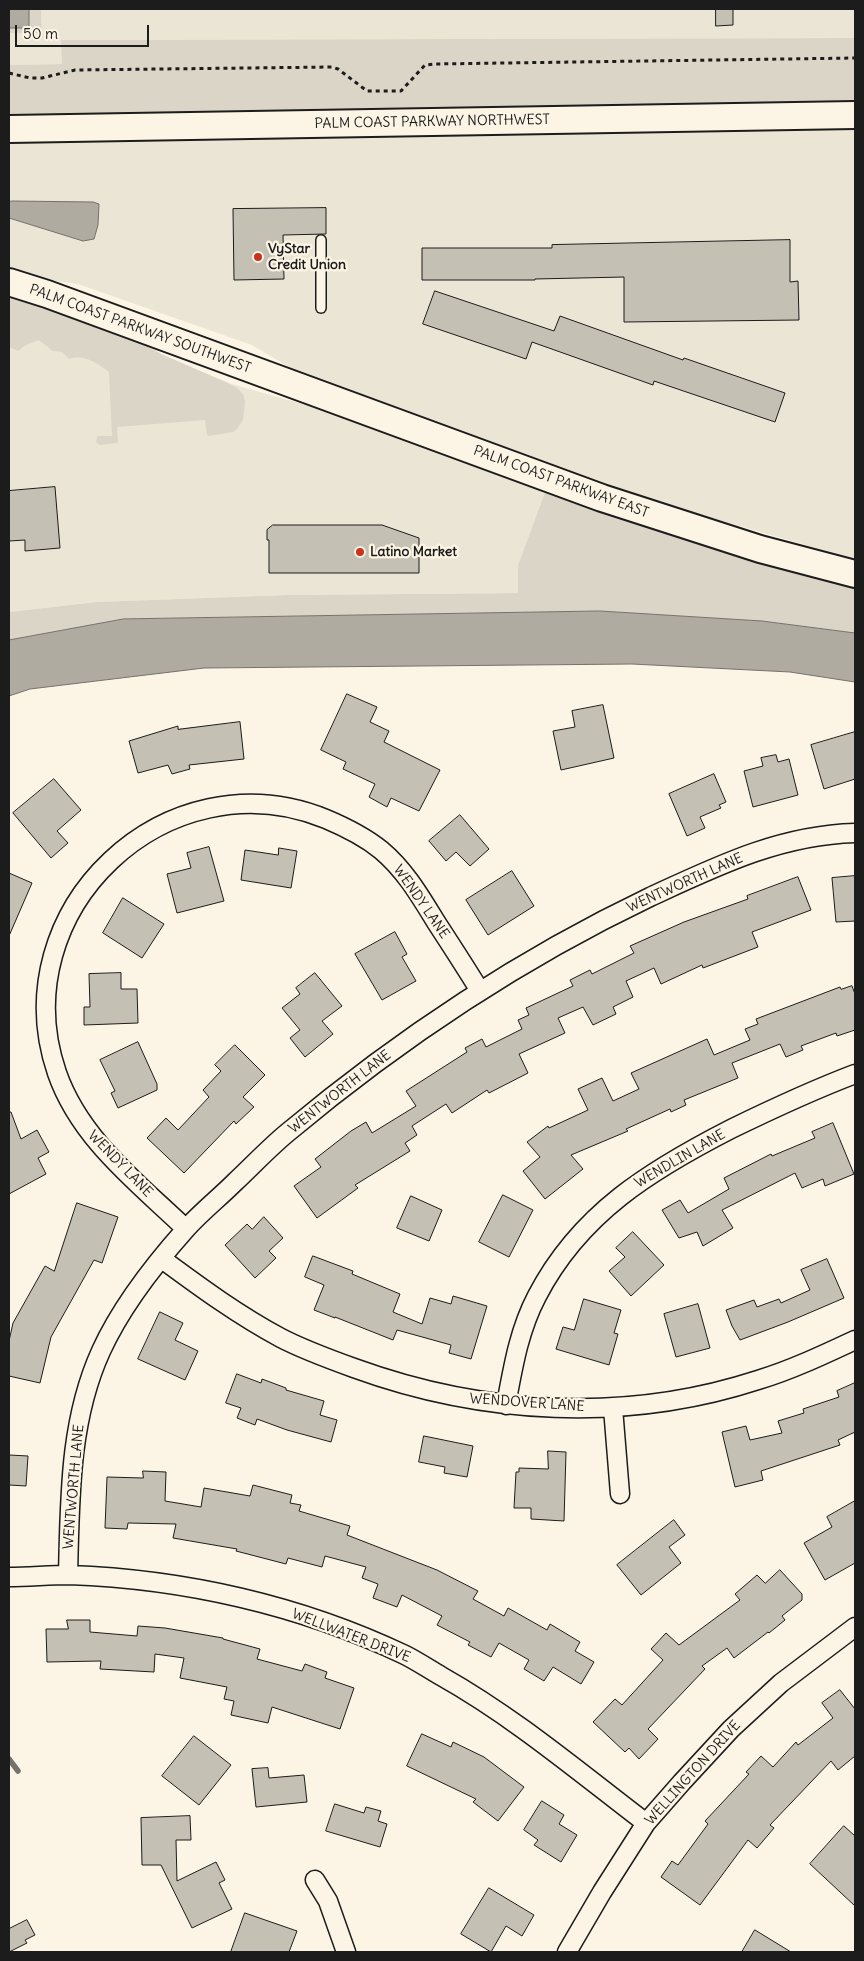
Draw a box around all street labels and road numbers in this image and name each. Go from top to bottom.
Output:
street label: PALM COAST PARKWAY NORTHWEST [314,112,550,132]
street label: PALM COAST PARKWAY SOUTHWEST [27,281,253,377]
street label: PALM COAST PARKWAY EAST [471,442,651,522]
street label: WENTWORTH LANE [624,850,746,916]
street label: WENDY LANE [389,862,453,942]
street label: WENTWORTH LANE [285,1047,395,1137]
street label: WENDLIN LANE [632,1126,728,1192]
street label: WENDY LANE [84,1127,156,1201]
street label: WENDOVER LANE [469,1391,585,1415]
street label: WENTWORTH LANE [60,1424,88,1550]
street label: WELLWATER DRIVE [289,1606,413,1666]
street label: WELLINGTON DRIVE [642,1717,744,1829]

